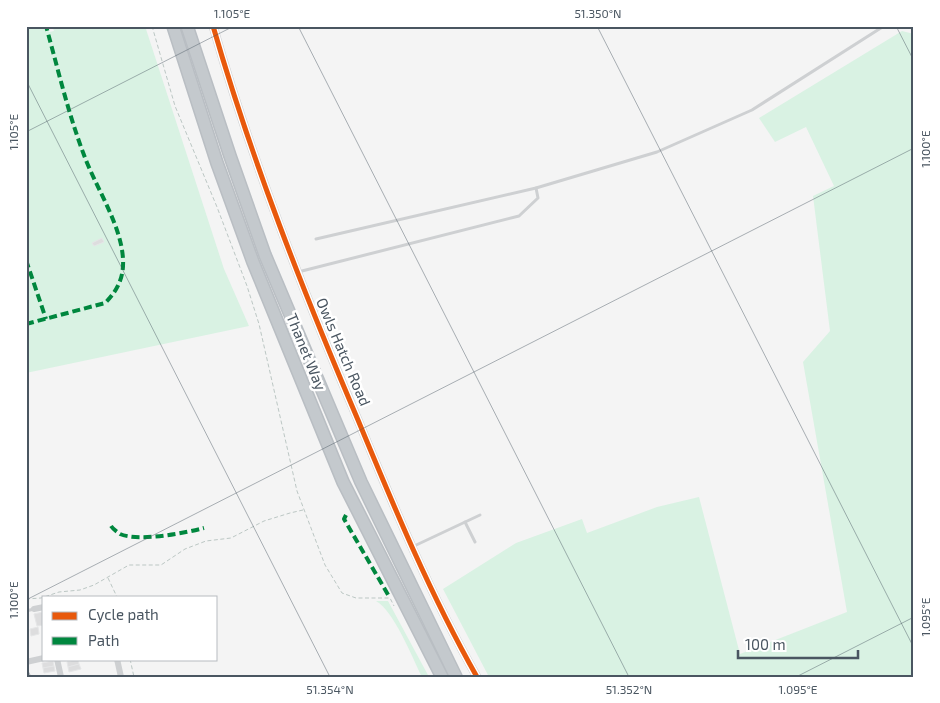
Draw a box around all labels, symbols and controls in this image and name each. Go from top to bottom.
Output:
text: 1.105°E [214,6,251,20]
text: 51.350°N [574,6,622,20]
text: 1.105°E [6,113,20,150]
text: 1.100°E [918,130,932,168]
street label: Owls Hatch Road [313,295,375,408]
street label: Thanet Way [283,310,331,393]
text: 1.100°E [6,581,20,619]
legend [42,596,218,660]
text: 1.095°E [918,597,932,637]
text: Cycle path [88,605,159,623]
scale bar [738,628,858,660]
text: Path [88,631,119,649]
text: 100 m [745,635,786,653]
text: 51.354°N [306,682,354,696]
text: 51.352°N [606,682,652,696]
text: 1.095°E [778,682,818,696]

